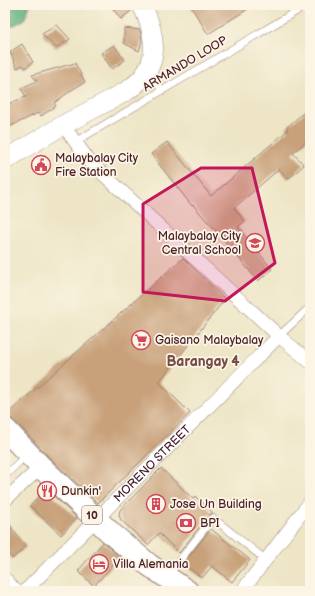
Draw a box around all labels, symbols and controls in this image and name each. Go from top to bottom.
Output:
street label: ARMANDO LOOP [140,33,230,95]
place label: Malaybalay City Fire Station [55,151,139,180]
public building icon: Malaybalay City Fire Station [30,154,52,176]
place label: Malaybalay City Central School [158,229,242,258]
school or university icon: Malaybalay City Central School [244,232,266,254]
supermarket icon: Gaisano Malaybalay [130,329,152,351]
place label: Gaisano Malaybalay [155,333,264,348]
district label: Barangay 4 [167,353,240,370]
street label: MORENO STREET [110,421,194,505]
restaurant icon: Dunkin' [36,480,58,502]
place label: Dunkin' [61,484,101,499]
building icon: Jose Un Building [145,493,167,515]
place label: Jose Un Building [170,497,262,512]
road number: 10 [82,506,102,524]
bank icon: BPI [175,512,197,534]
place label: BPI [200,516,220,531]
hotel icon: Villa Alemania [88,553,110,575]
place label: Villa Alemania [113,557,189,572]

